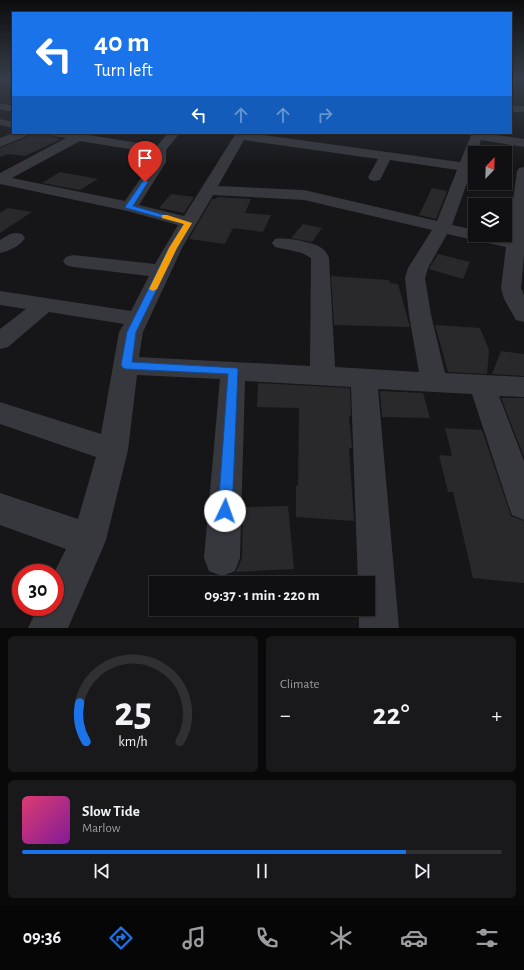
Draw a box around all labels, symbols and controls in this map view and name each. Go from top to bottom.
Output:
icon: left [28,28,80,80]
text: 40 m [94,29,150,57]
text: Turn left [94,62,153,80]
icon: left [188,104,210,126]
icon: ahead [230,104,252,126]
icon: ahead [272,104,294,126]
icon: right [314,104,336,126]
pin [128,141,162,182]
north arrow [468,146,512,190]
map controls [468,146,512,242]
icon: arrive [134,147,156,169]
button: layers [468,198,512,242]
position arrow [204,490,246,532]
speed limit sign: 30 [12,564,64,616]
text: 09:37 · 1 min · 220 m [204,588,320,603]
text: Climate [280,678,319,691]
text: 25 [114,692,152,733]
text: 22° [372,700,410,730]
text: − [280,704,291,726]
text: + [491,704,502,726]
text: km/h [118,735,148,749]
text: Slow Tide [82,804,140,819]
text: Marlow [82,822,120,835]
icon: previous [91,860,113,882]
icon: pause [251,860,273,882]
icon: next [411,860,433,882]
icon: directions [107,924,135,952]
icon: music [180,924,208,952]
icon: phone [253,924,281,952]
icon: climate [327,924,355,952]
icon: car [400,924,428,952]
icon: filters [473,924,501,952]
text: 09:36 [23,929,61,947]

